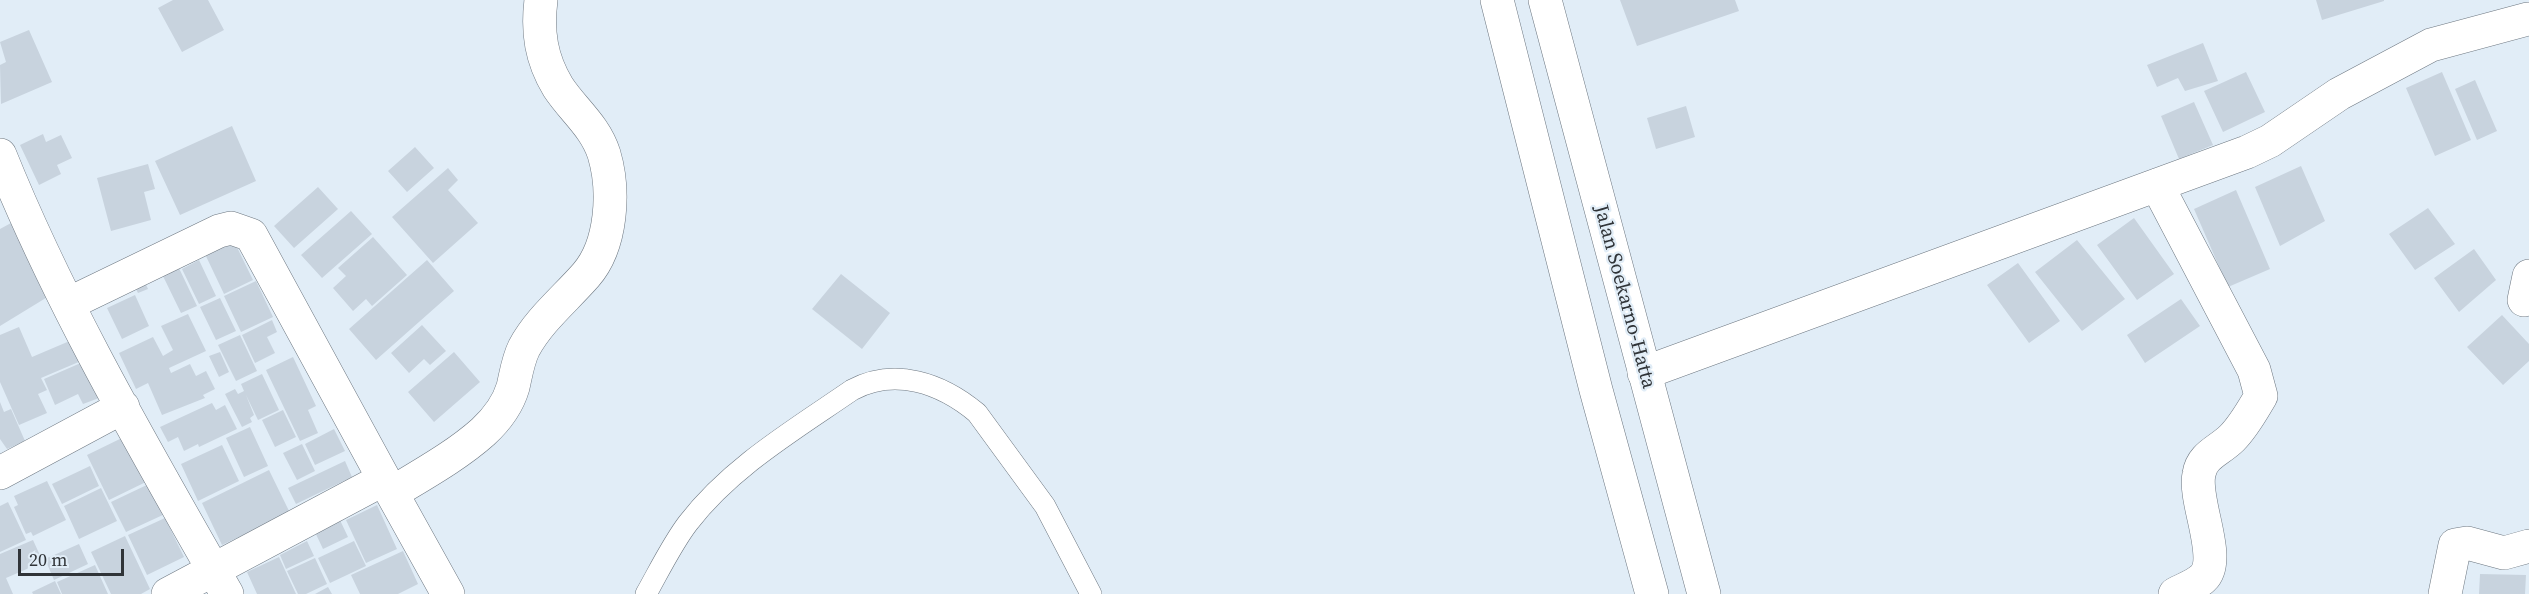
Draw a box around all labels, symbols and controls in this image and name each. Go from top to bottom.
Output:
street label: Jalan Soekarno-Hatta [1588,203,1660,391]
scale bar [21,537,128,575]
text: 20 m [29,547,67,572]

